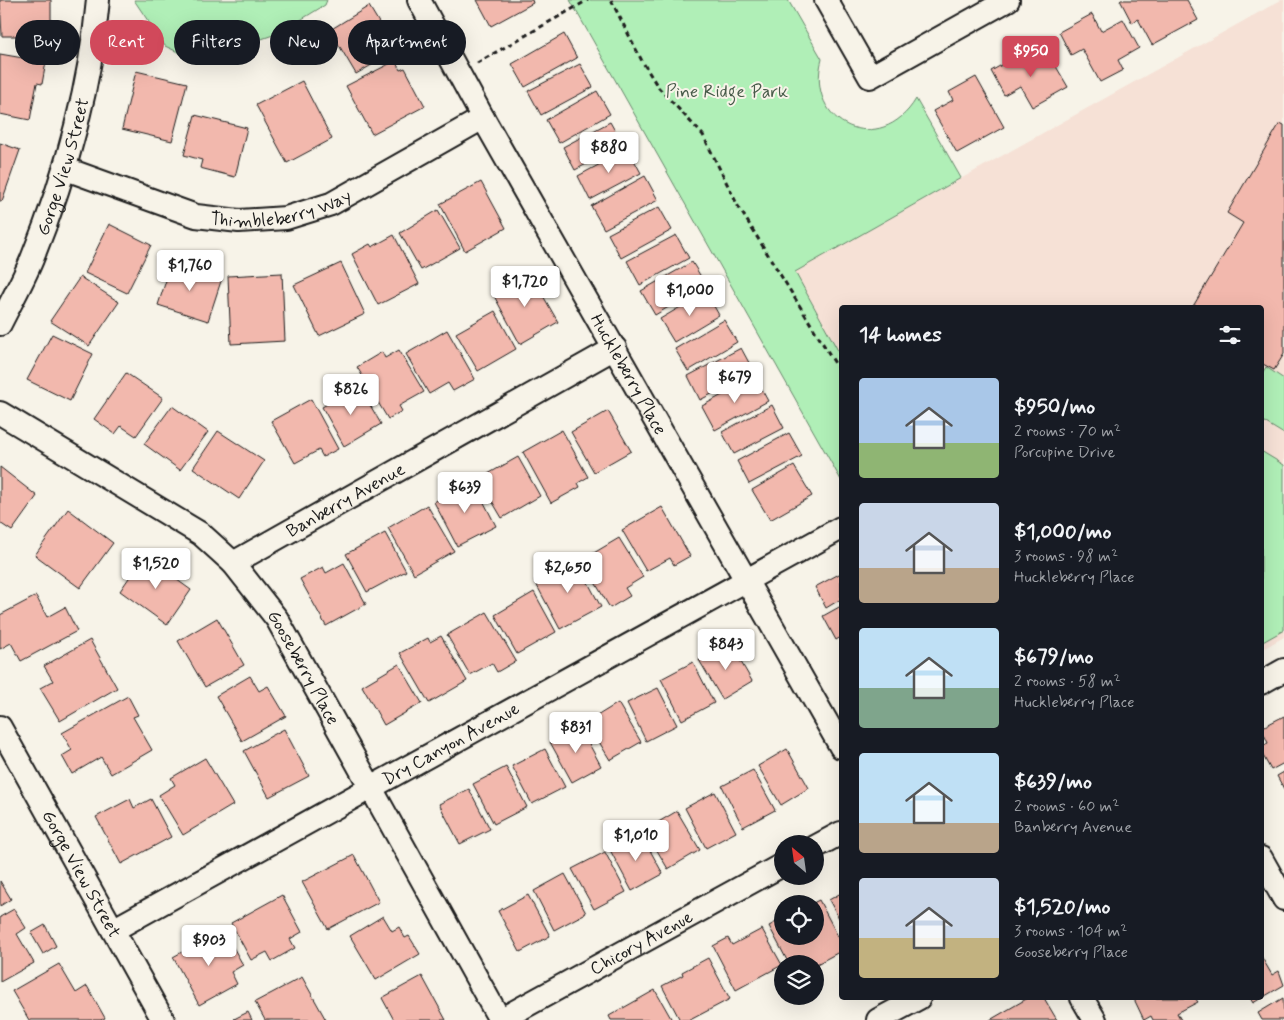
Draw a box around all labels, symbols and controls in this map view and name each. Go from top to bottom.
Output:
chip: Buy [15,20,80,65]
chip: Rent [90,20,164,65]
chip: Filters [174,20,260,65]
chip: New [270,20,338,65]
chip: Apartment [348,20,466,65]
pin: $950 [1001,36,1061,78]
text: $950 [1013,41,1049,62]
park label: Pine Ridge Park [666,80,788,106]
street label: Gorge View Street [31,96,95,239]
pin: $880 [579,132,639,174]
text: $880 [591,137,627,158]
street label: Thimbleberry Way [209,184,356,234]
pin: $1,760 [149,250,231,292]
text: $1,760 [168,255,212,276]
pin: $1,720 [484,266,566,308]
text: $1,720 [502,271,548,292]
pin: $1,000 [649,274,731,317]
text: $1,000 [666,280,714,301]
street label: Huckleberry Place [584,310,672,440]
text: 14 homes [859,321,942,349]
icon: filters [1216,321,1244,349]
pin: $679 [705,362,765,404]
text: $679 [718,367,752,388]
pin: $826 [321,374,381,416]
text: $826 [334,379,368,400]
text: $950/mo [1014,393,1095,421]
icon: home [899,398,959,458]
text: 2 rooms · 70 m² [1014,421,1121,442]
text: Porcupine Drive [1014,442,1115,463]
street label: Banberry Avenue [282,457,410,544]
pin: $639 [435,472,495,514]
text: $639 [449,477,481,498]
text: $1,000/mo [1014,518,1112,546]
icon: home [899,523,959,583]
text: 3 rooms · 98 m² [1014,546,1118,567]
pin: $1,520 [115,548,197,590]
pin: $2,650 [527,552,609,594]
text: $1,520 [132,553,180,574]
text: $2,650 [544,557,592,578]
text: Huckleberry Place [1014,567,1134,588]
street label: Gooseberry Place [261,605,345,729]
pin: $843 [696,628,756,671]
text: $843 [709,634,743,655]
text: $679/mo [1014,643,1094,671]
icon: home [899,648,959,708]
text: 2 rooms · 58 m² [1014,671,1120,692]
text: Huckleberry Place [1014,692,1134,713]
street label: Dry Canyon Avenue [379,697,524,792]
pin: $831 [546,712,606,754]
text: $831 [560,717,592,738]
text: $639/mo [1014,768,1092,796]
icon: home [899,773,959,833]
text: 2 rooms · 60 m² [1014,796,1119,817]
street label: Gorge View Street [36,806,126,943]
text: Banberry Avenue [1014,817,1132,838]
pin: $1,010 [595,820,677,862]
text: $1,010 [614,825,658,846]
north arrow [774,835,824,885]
map controls [774,835,824,1005]
text: $1,520/mo [1014,893,1111,921]
button: locate [774,895,824,945]
icon: home [899,898,959,958]
street label: Chicory Avenue [586,905,697,981]
text: 3 rooms · 104 m² [1014,921,1127,942]
pin: $903 [179,924,239,967]
text: $903 [193,930,225,951]
text: Gooseberry Place [1014,942,1128,963]
button: layers [774,955,824,1005]

